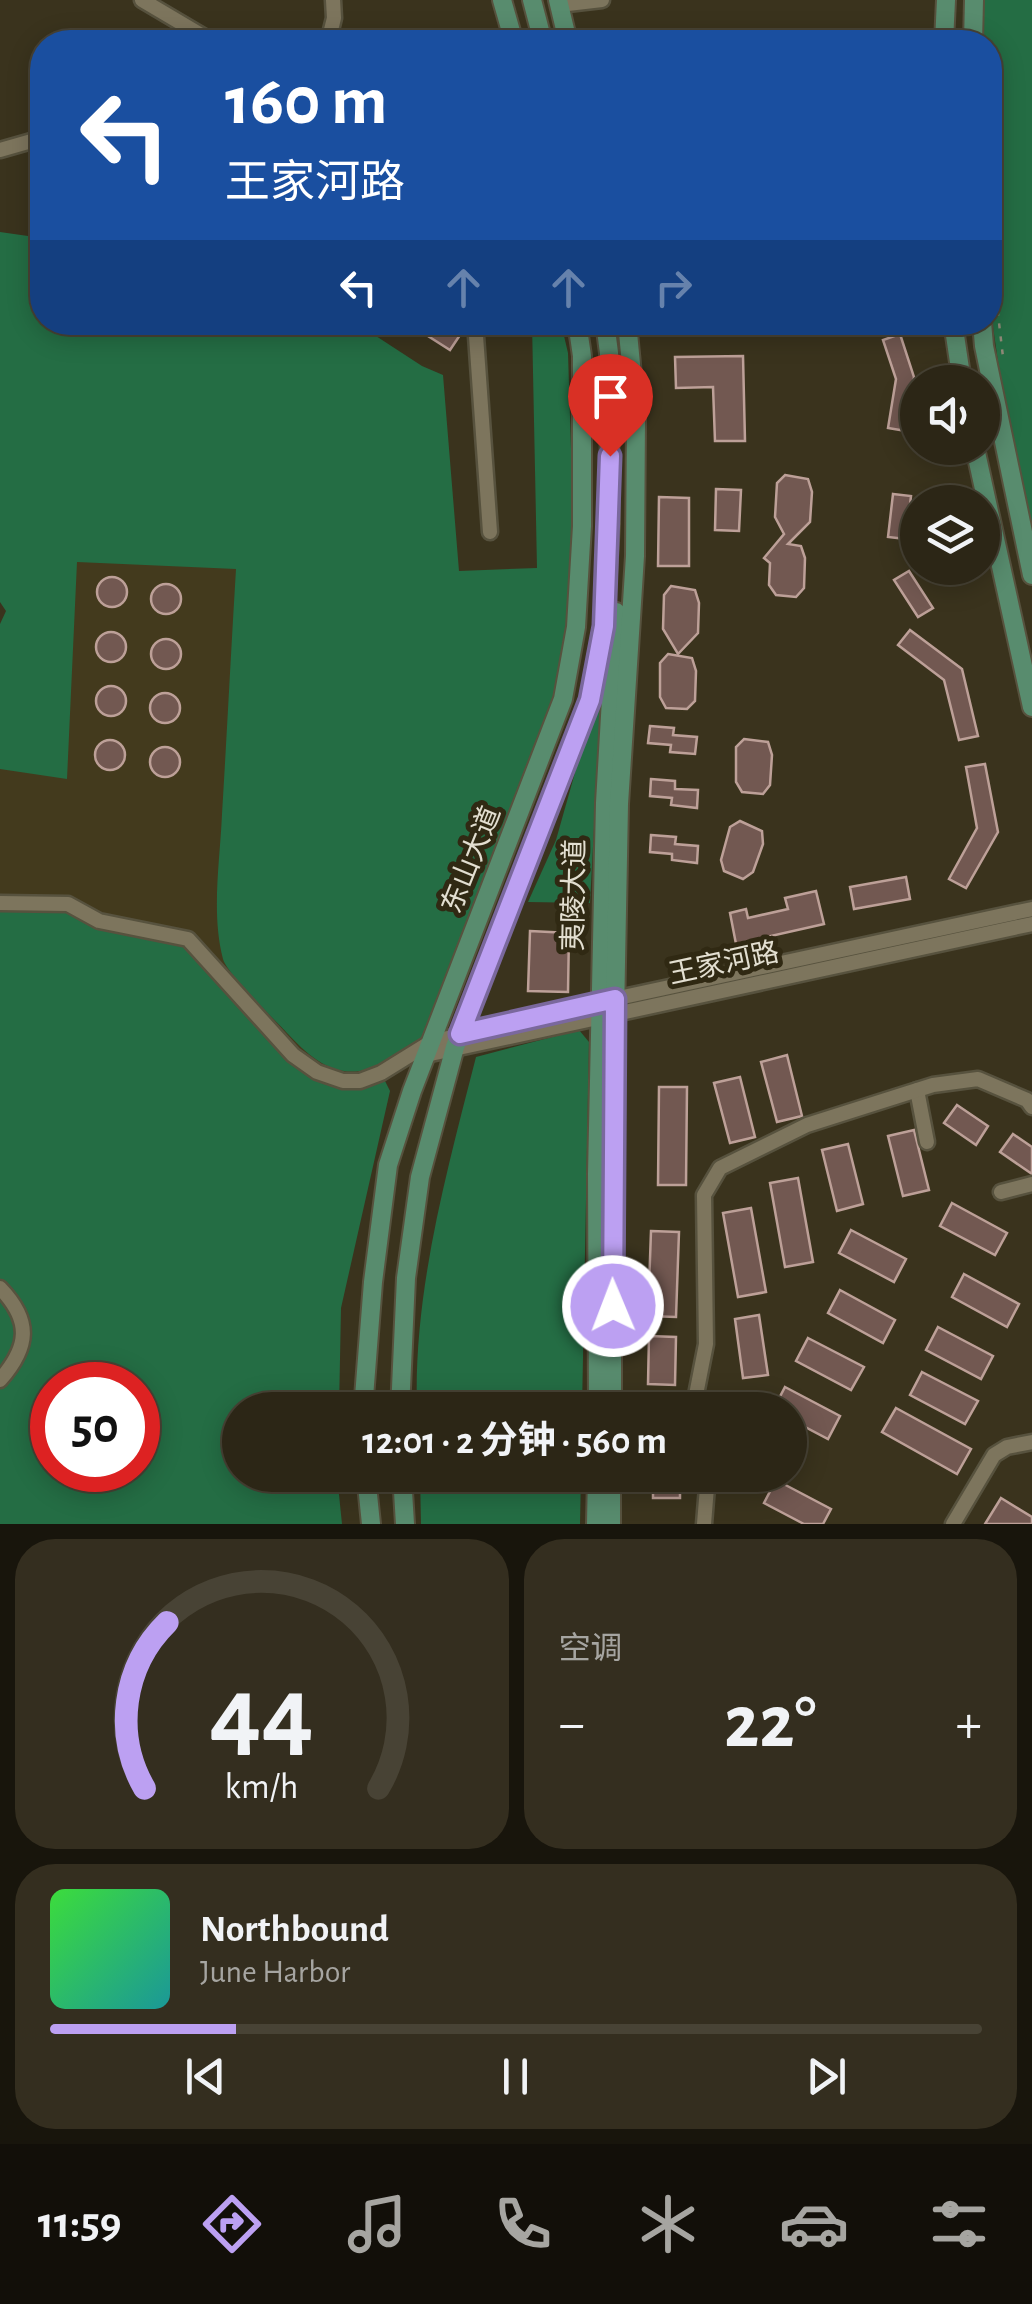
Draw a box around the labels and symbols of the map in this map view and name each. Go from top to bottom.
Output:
pin [568,354,653,457]
street label: 东山大道 [436,802,506,917]
street label: 夷陵大道 [558,839,590,951]
street label: 王家河路 [666,937,782,989]
position arrow [561,1254,665,1358]
speed limit sign: 50 [30,1362,160,1492]

